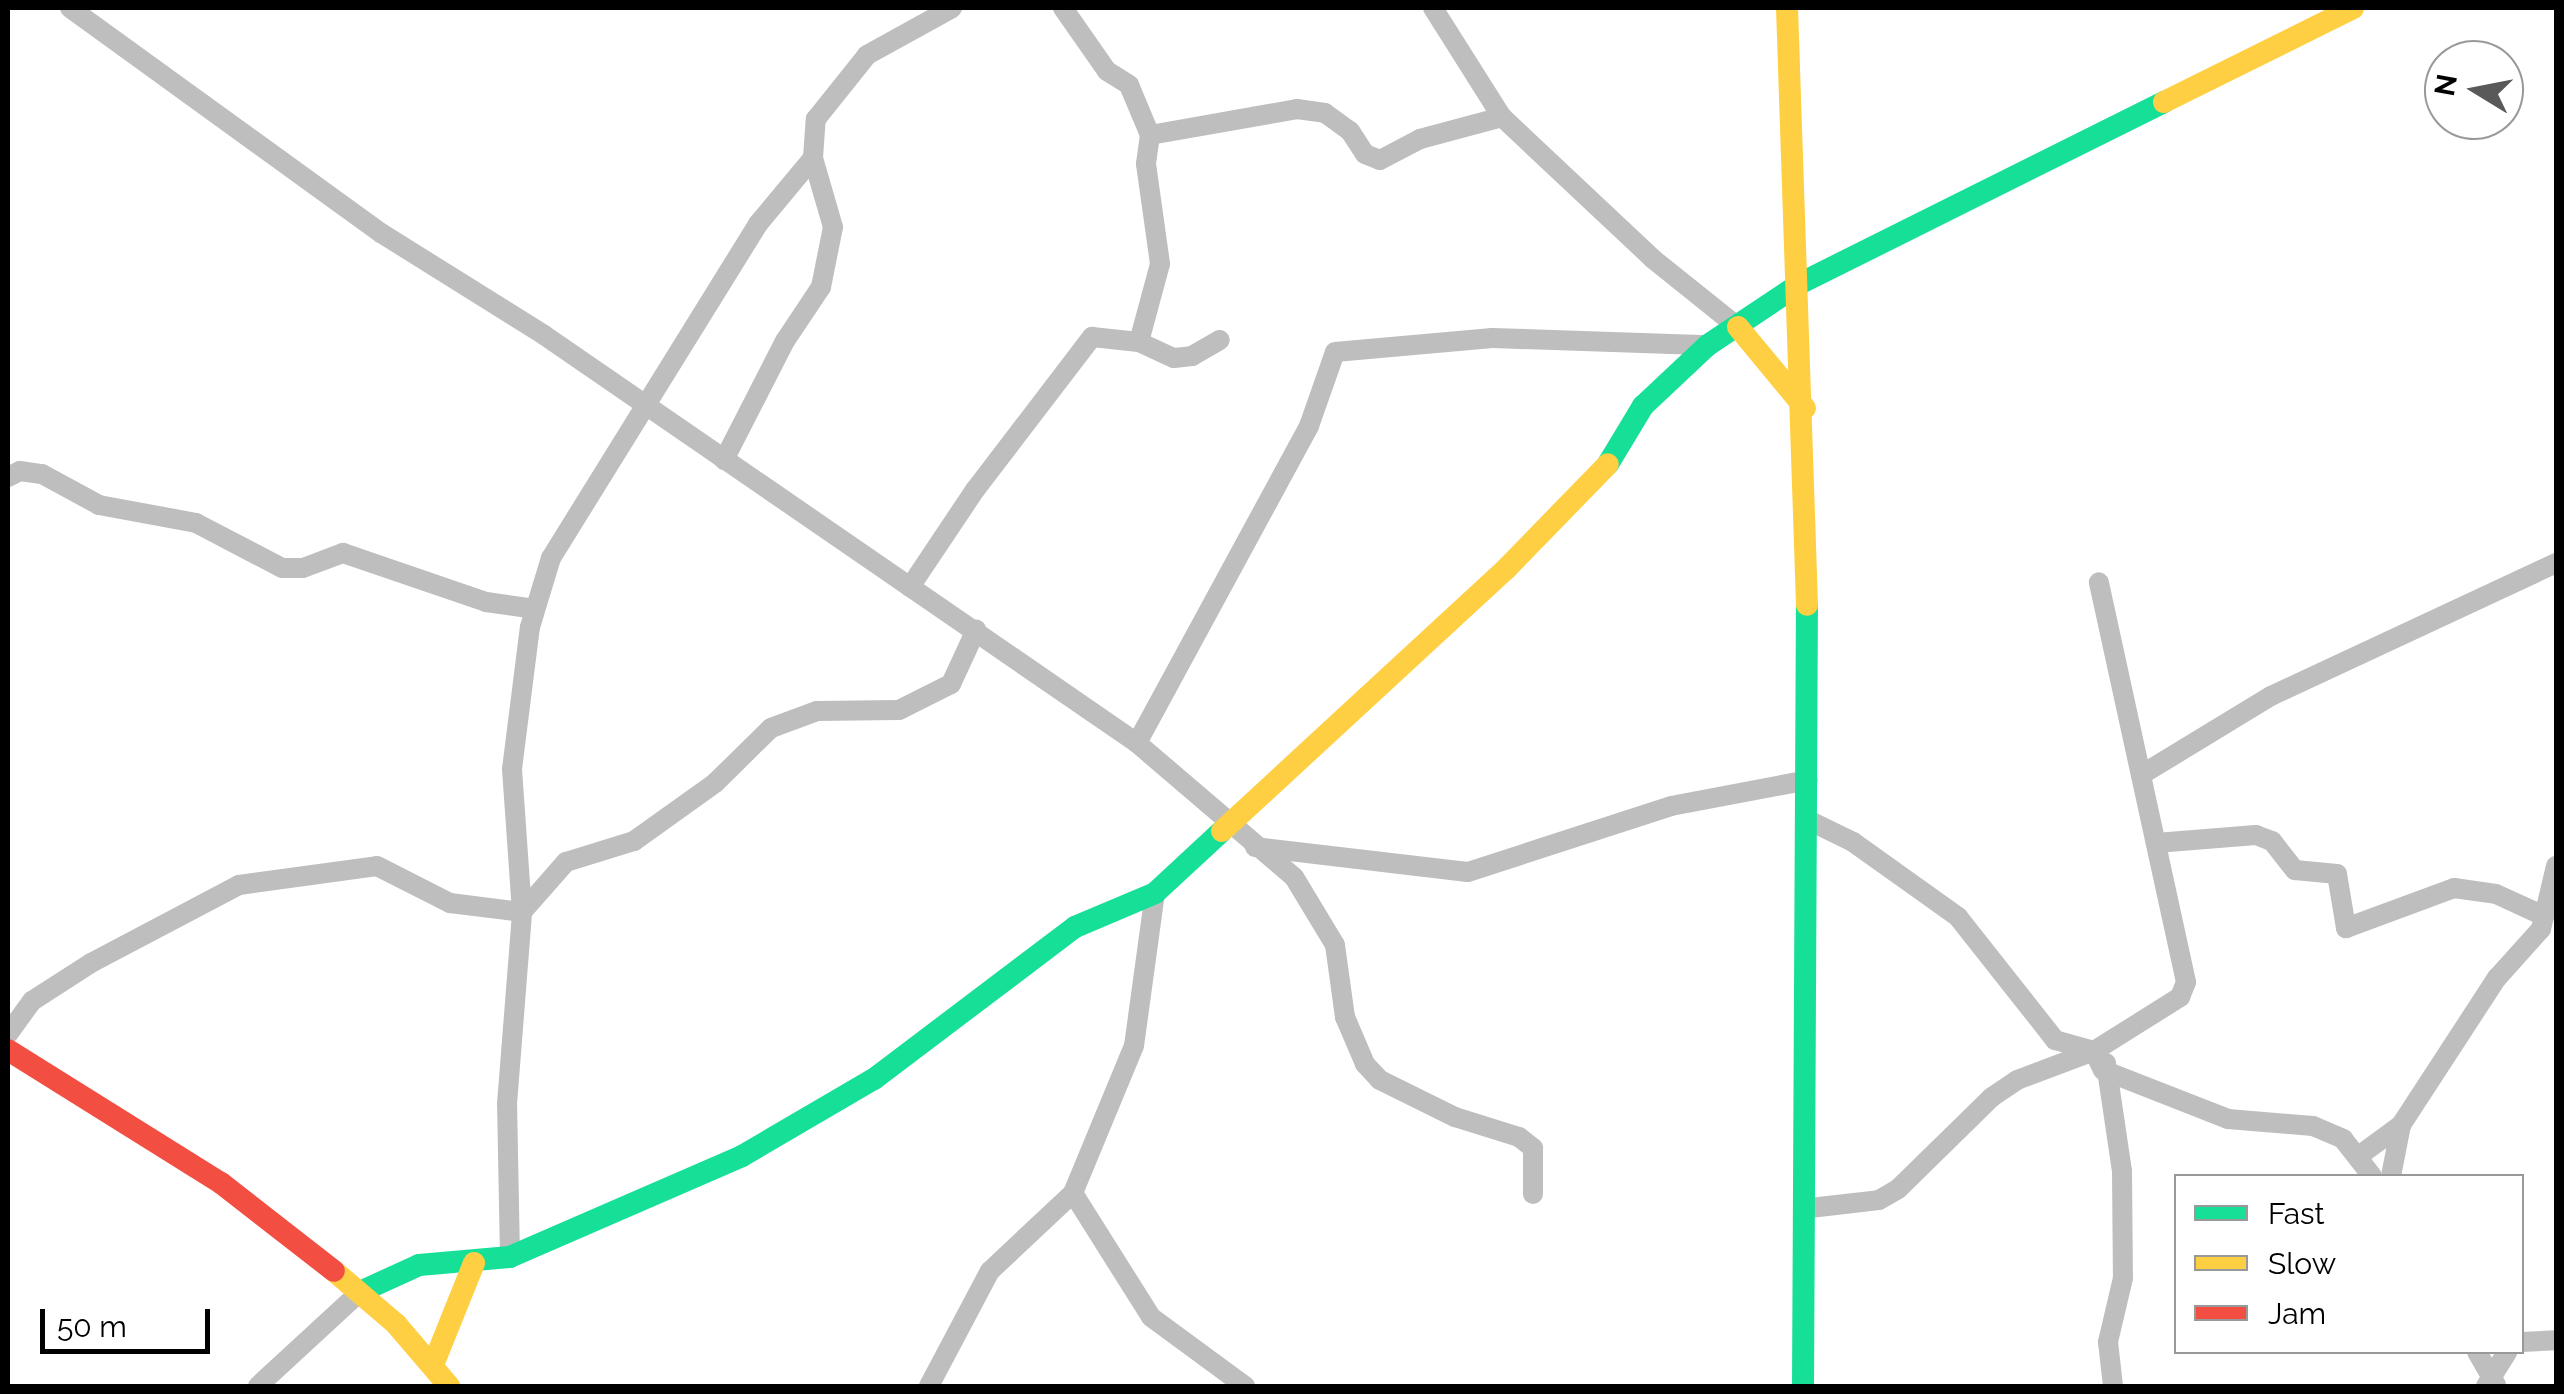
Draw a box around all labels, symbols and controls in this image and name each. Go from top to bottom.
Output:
north arrow [2424,40,2524,140]
text: N [2428,72,2464,98]
legend [2174,1174,2524,1354]
text: Fast [2268,1196,2325,1231]
text: Slow [2268,1246,2336,1281]
scale bar [45,1289,215,1351]
text: Jam [2268,1296,2326,1331]
text: 50 m [57,1309,127,1344]

